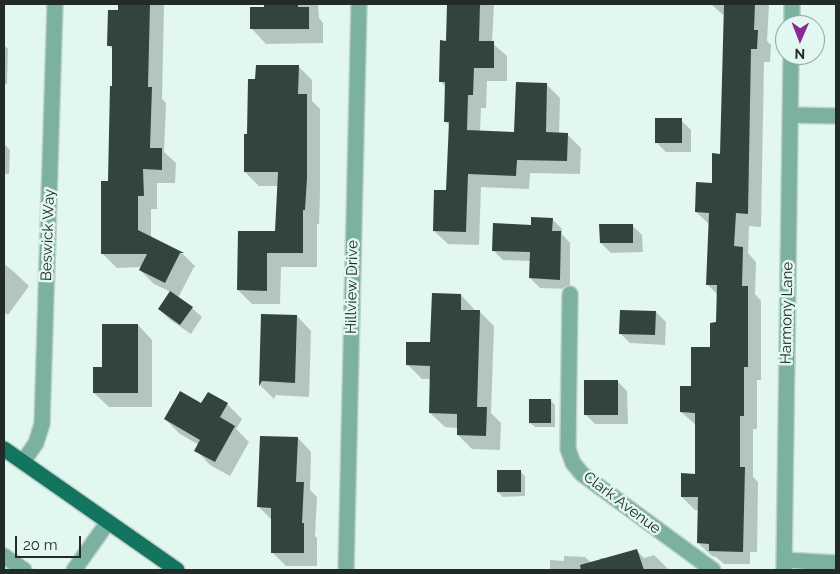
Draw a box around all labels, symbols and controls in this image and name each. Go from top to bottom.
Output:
north arrow [775,15,825,65]
text: N [794,46,805,62]
street label: Beswick Way [37,189,59,281]
street label: Hillview Drive [342,240,362,334]
street label: Harmony Lane [777,262,797,364]
street label: Clark Avenue [580,468,664,538]
scale bar [18,526,84,558]
text: 20 m [23,536,58,554]

